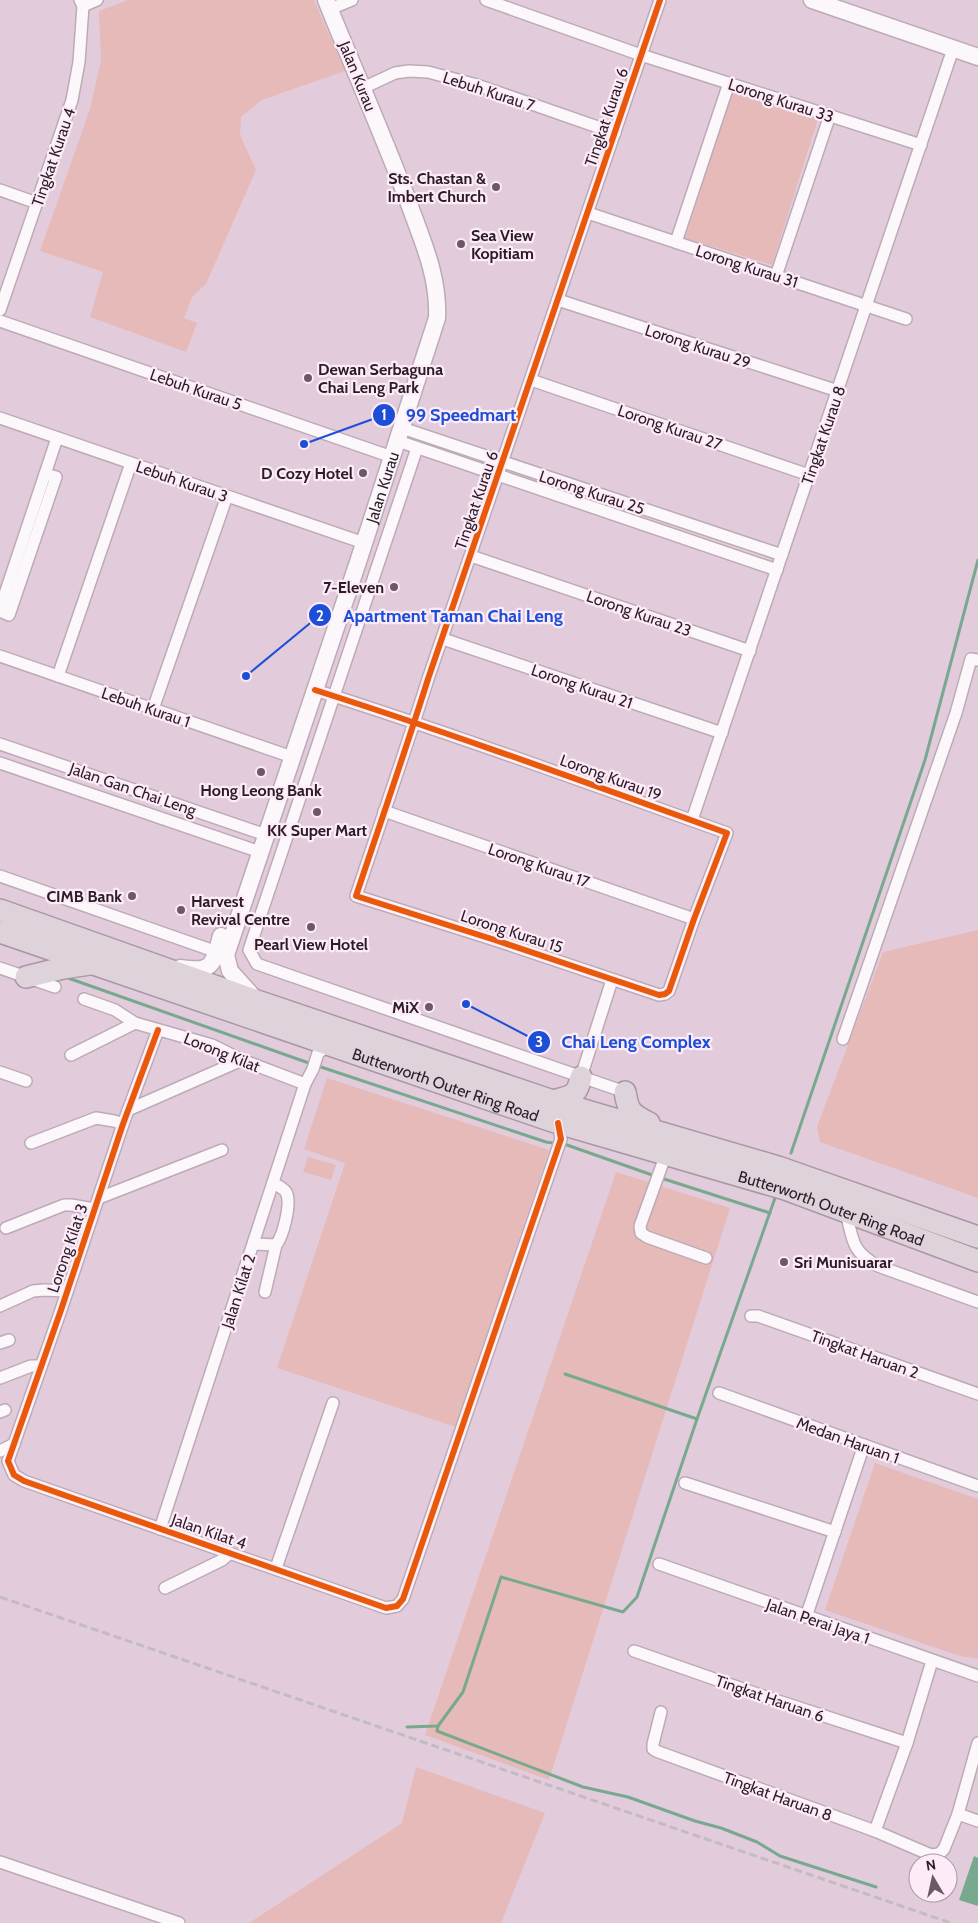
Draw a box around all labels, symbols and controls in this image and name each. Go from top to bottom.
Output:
street label: Jalan Kurau [335,38,380,114]
street label: Tingkat Kurau 6 [581,65,632,169]
street label: Lebuh Kurau 7 [441,68,537,115]
street label: Lorong Kurau 33 [726,74,836,126]
street label: Tingkat Kurau 4 [28,105,79,209]
place label: Sts. Chastan & Imbert Church [387,169,486,206]
marker: Sts. Chastan & Imbert Church [490,181,502,193]
place label: Sea View Kopitiam [471,226,534,263]
marker: Sea View Kopitiam [455,238,467,250]
street label: Lorong Kurau 31 [693,241,800,292]
street label: Lorong Kurau 29 [643,320,753,372]
place label: Dewan Serbaguna Chai Leng Park [318,360,443,397]
street label: Lebuh Kurau 5 [147,365,244,414]
marker: Dewan Serbaguna Chai Leng Park [302,372,314,384]
street label: Tingkat Kurau 8 [798,383,849,487]
callout: 99 Speedmart [371,398,527,431]
street label: Lorong Kurau 27 [615,401,724,454]
text: 99 Speedmart [406,404,516,426]
text: 1 [381,406,387,424]
street label: Tingkat Kurau 6 [451,448,502,552]
street label: Jalan Kurau [362,449,403,526]
street label: Lebuh Kurau 3 [133,457,230,506]
place label: D Cozy Hotel [261,464,353,483]
marker: D Cozy Hotel [357,467,369,479]
street label: Lorong Kurau 25 [537,467,647,518]
place label: 7-Eleven [323,578,384,597]
marker: 7-Eleven [388,581,400,593]
street label: Lorong Kurau 23 [584,587,694,640]
callout: Apartment Taman Chai Leng [308,599,572,632]
text: Apartment Taman Chai Leng [343,605,563,627]
text: 2 [316,607,324,625]
street label: Lorong Kurau 21 [529,660,635,713]
street label: Lebuh Kurau 1 [99,683,193,732]
street label: Lorong Kurau 19 [557,750,664,805]
street label: Jalan Gan Chai Leng [66,759,200,820]
marker: Hong Leong Bank [255,766,267,778]
place label: Hong Leong Bank [200,781,322,800]
marker: KK Super Mart [311,806,323,818]
place label: KK Super Mart [267,821,367,840]
street label: Lorong Kurau 17 [486,839,592,892]
place label: CIMB Bank [46,887,122,906]
marker: CIMB Bank [126,890,138,902]
place label: Harvest Revival Centre [191,892,290,929]
marker: Harvest Revival Centre [175,904,187,916]
street label: Lorong Kurau 15 [458,906,565,957]
marker: Pearl View Hotel [305,921,317,933]
place label: Pearl View Hotel [254,935,368,954]
place label: MiX [392,998,420,1017]
marker: MiX [423,1001,435,1013]
callout: Chai Leng Complex [526,1025,720,1058]
street label: Lorong Kilat [181,1029,263,1077]
text: Chai Leng Complex [561,1031,711,1053]
text: 3 [535,1033,543,1051]
street label: Butterworth Outer Ring Road [350,1044,541,1126]
street label: Butterworth Outer Ring Road [736,1167,927,1250]
street label: Lorong Kilat 3 [43,1201,92,1295]
street label: Jalan Kilat 2 [217,1252,259,1332]
place label: Sri Munisuarar [794,1253,893,1272]
marker: Sri Munisuarar [778,1256,790,1268]
street label: Tingkat Haruan 2 [808,1326,921,1383]
street label: Medan Haruan 1 [794,1413,902,1468]
street label: Jalan Kilat 4 [168,1509,249,1553]
street label: Jalan Perai Jaya 1 [763,1595,872,1648]
street label: Tingkat Haruan 6 [713,1671,827,1726]
street label: Tingkat Haruan 8 [721,1768,835,1825]
north arrow [908,1853,958,1903]
text: N [925,1855,937,1875]

